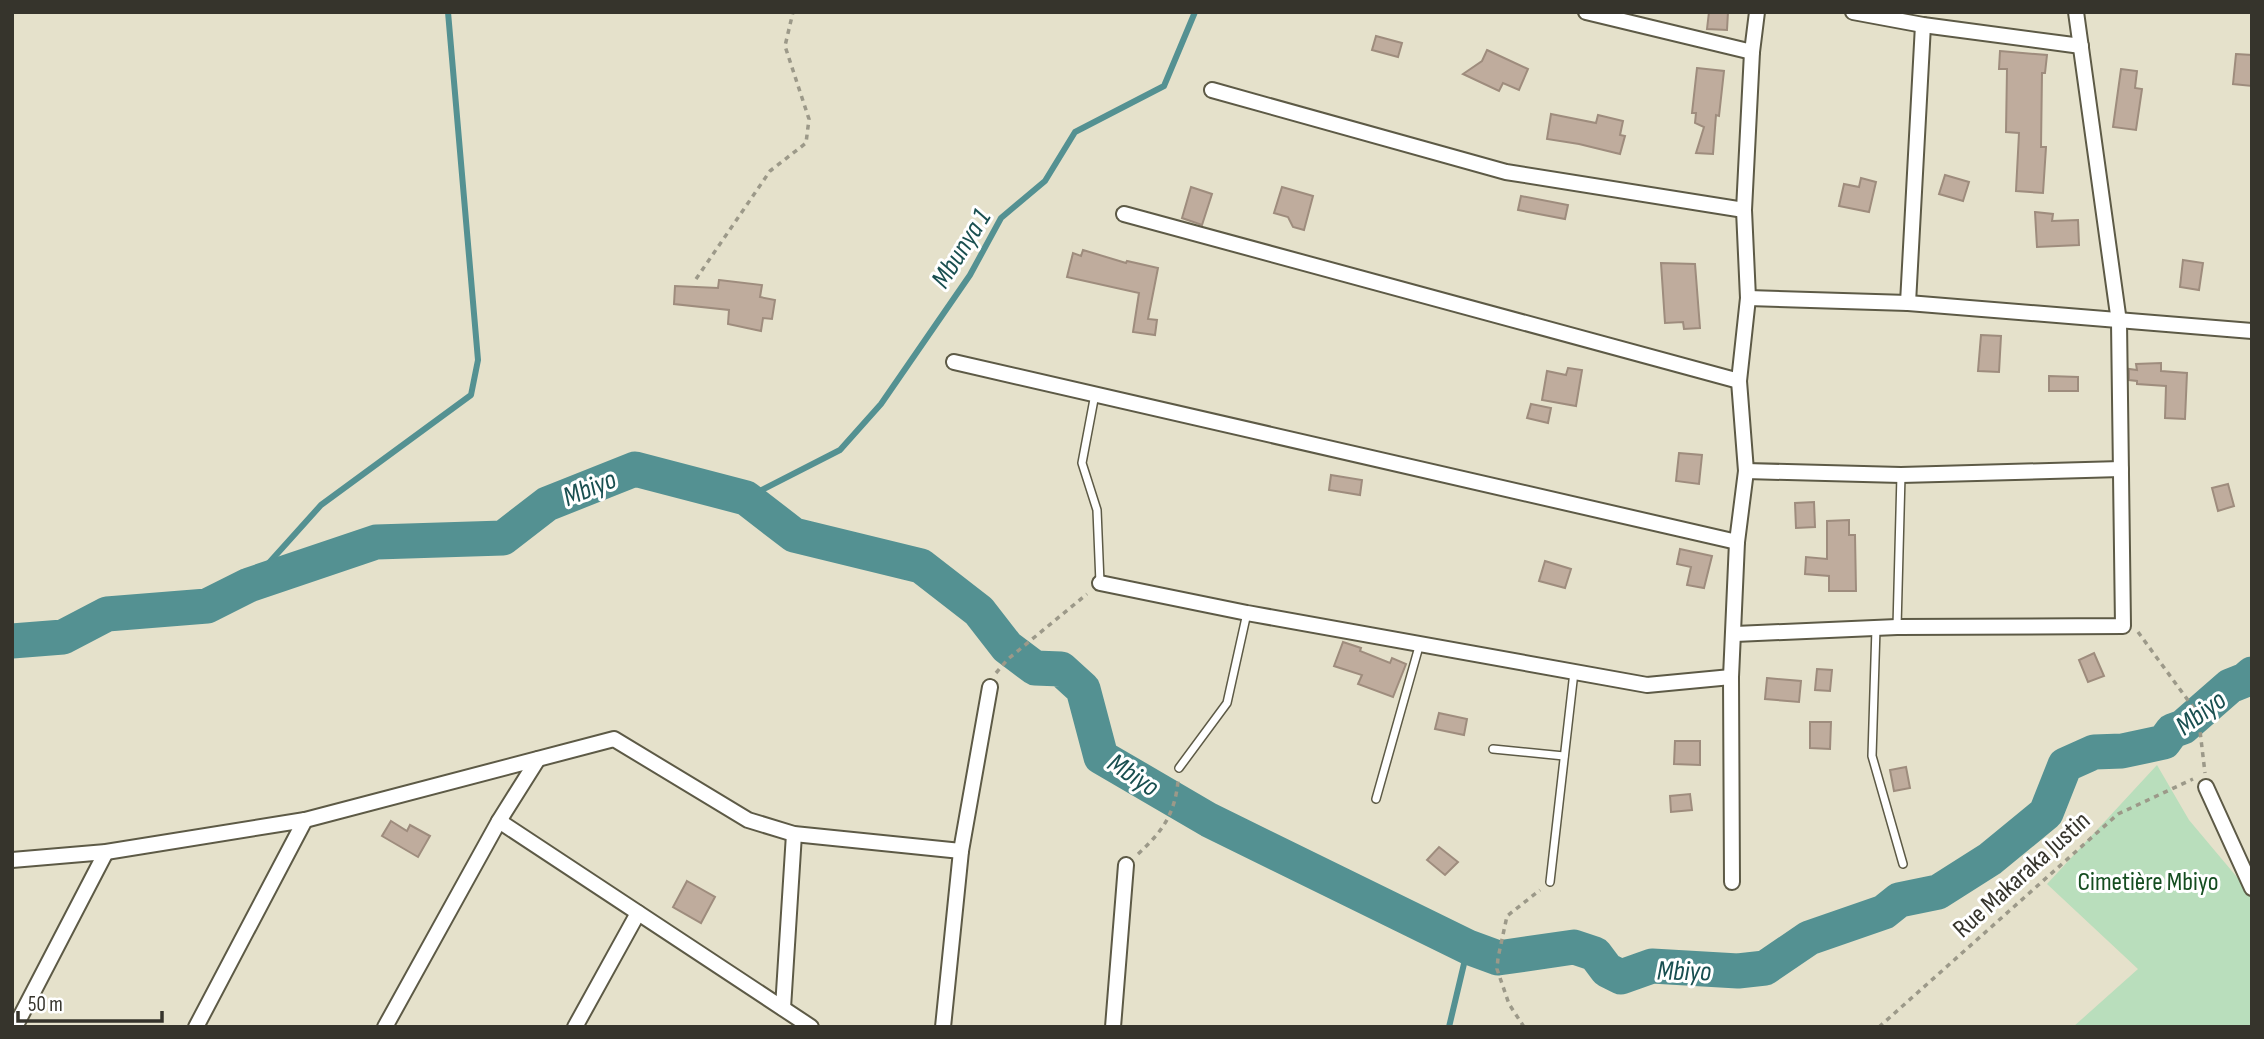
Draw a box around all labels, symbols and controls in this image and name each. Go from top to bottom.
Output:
water label: Mbunya 1 [924,203,998,294]
water label: Mbiyo [558,463,622,514]
water label: Mbiyo [2169,683,2233,743]
water label: Mbiyo [1101,747,1165,804]
street label: Rue Makaraka Justin [1947,806,2097,945]
park label: Cimetière Mbiyo [2077,867,2219,898]
water label: Mbiyo [1656,955,1712,988]
scale bar [18,979,161,1023]
text: 50 m [28,992,63,1017]

